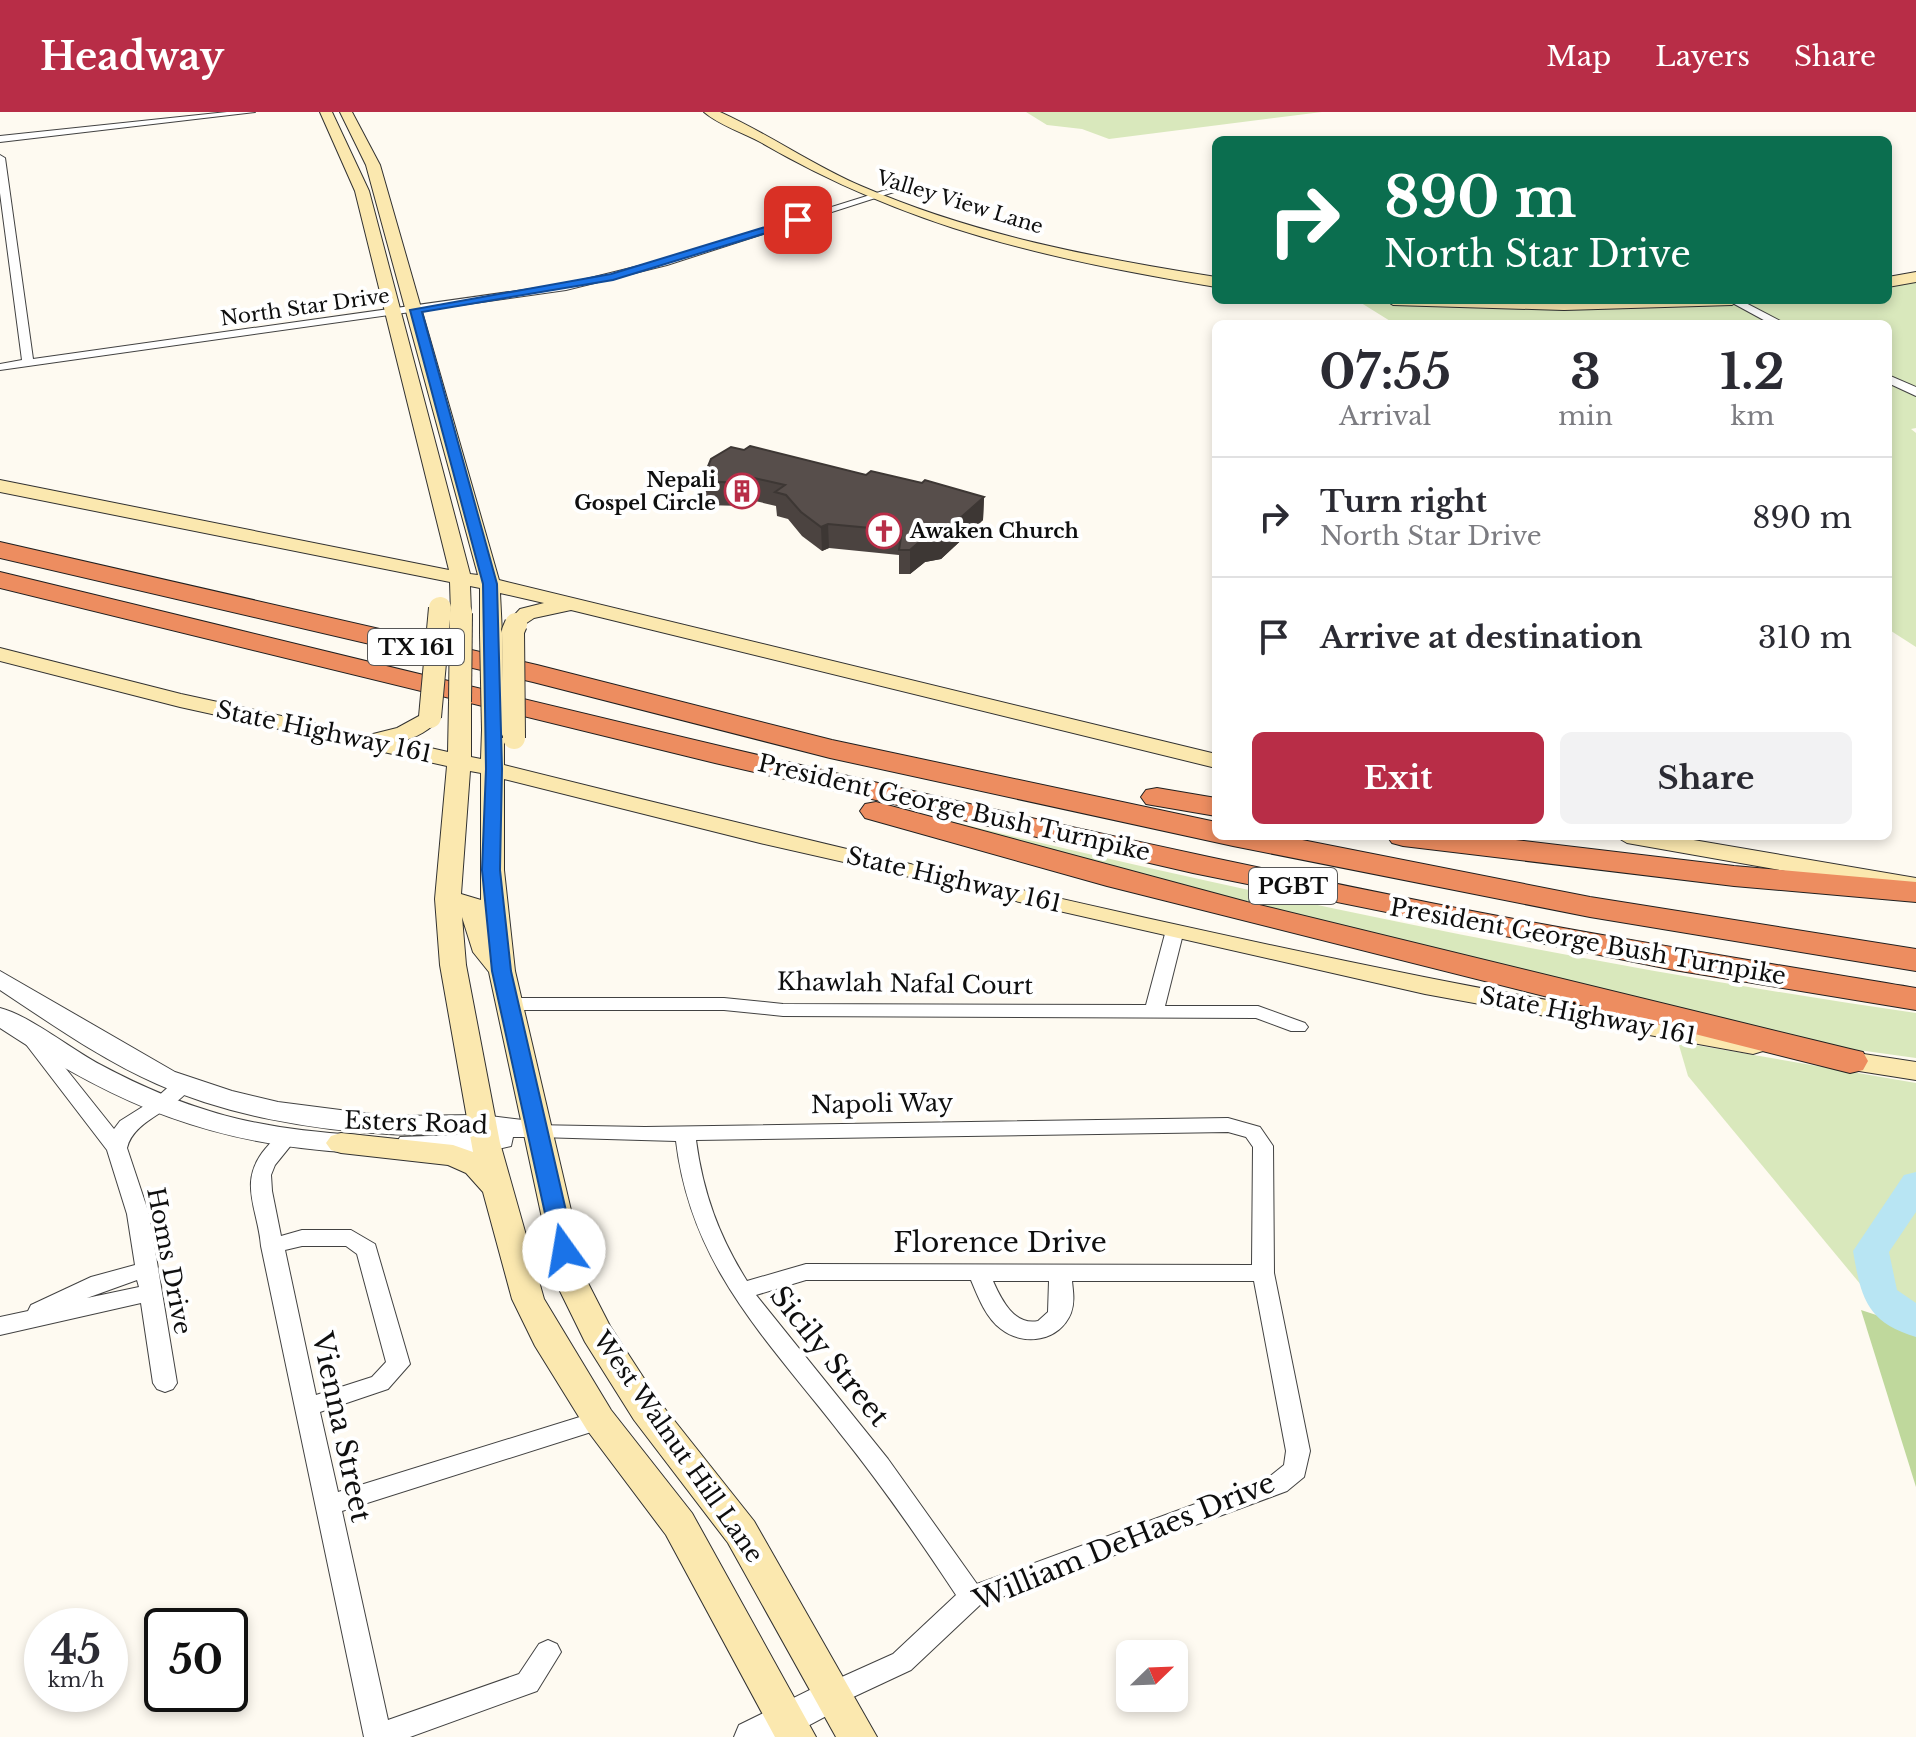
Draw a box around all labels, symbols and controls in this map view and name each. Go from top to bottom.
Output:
text: Headway [40,33,224,80]
text: Map [1546,39,1611,74]
text: Layers [1655,39,1750,74]
text: Share [1794,39,1876,74]
text: 890 m [1384,163,1576,232]
street label: Valley View Lane [873,165,1046,239]
icon: right [1252,168,1356,272]
pin [764,186,832,254]
icon: arrive [776,198,820,242]
text: North Star Drive [1384,232,1691,277]
street label: North Star Drive [219,283,391,331]
text: 07:55 [1319,342,1451,402]
text: 3 [1570,342,1601,402]
text: 1.2 [1720,342,1785,402]
text: Arrival [1339,400,1431,432]
text: min [1558,400,1613,432]
text: km [1730,400,1774,432]
place label: Nepali Gospel Circle [574,468,716,515]
building icon: Nepali Gospel Circle [723,472,761,510]
text: Turn right [1320,483,1487,520]
icon: right [1252,495,1296,539]
text: 890 m [1752,499,1852,536]
church icon: Awaken Church [865,512,903,550]
place label: Awaken Church [909,519,1080,543]
text: North Star Drive [1320,520,1542,552]
icon: arrive [1252,615,1296,659]
text: Arrive at destination [1320,619,1643,656]
text: 310 m [1758,619,1852,656]
road number: TX 161 [368,629,464,665]
street label: State Highway 161 [214,695,435,769]
button: Exit [1252,732,1544,824]
button: Share [1560,732,1852,824]
street label: President George Bush Turnpike [755,748,1153,867]
street label: State Highway 161 [844,841,1064,918]
road number: PGBT [1249,868,1337,904]
street label: President George Bush Turnpike [1388,892,1788,991]
street label: Khawlah Nafal Court [777,967,1033,1000]
street label: State Highway 161 [1478,980,1699,1051]
street label: Napoli Way [811,1088,954,1119]
street label: Esters Road [343,1105,489,1140]
street label: Homs Drive [141,1185,198,1337]
position arrow [522,1208,606,1292]
street label: Florence Drive [893,1225,1107,1260]
street label: Sicily Street [762,1279,897,1434]
street label: West Walnut Hill Lane [587,1325,769,1568]
street label: Vienna Street [304,1328,379,1526]
street label: William DeHaes Drive [967,1465,1280,1618]
speed limit sign: 50 [144,1608,248,1712]
text: 45 [51,1625,101,1675]
north arrow [1116,1640,1188,1712]
map controls [1116,1640,1188,1712]
text: km/h [48,1668,104,1692]

